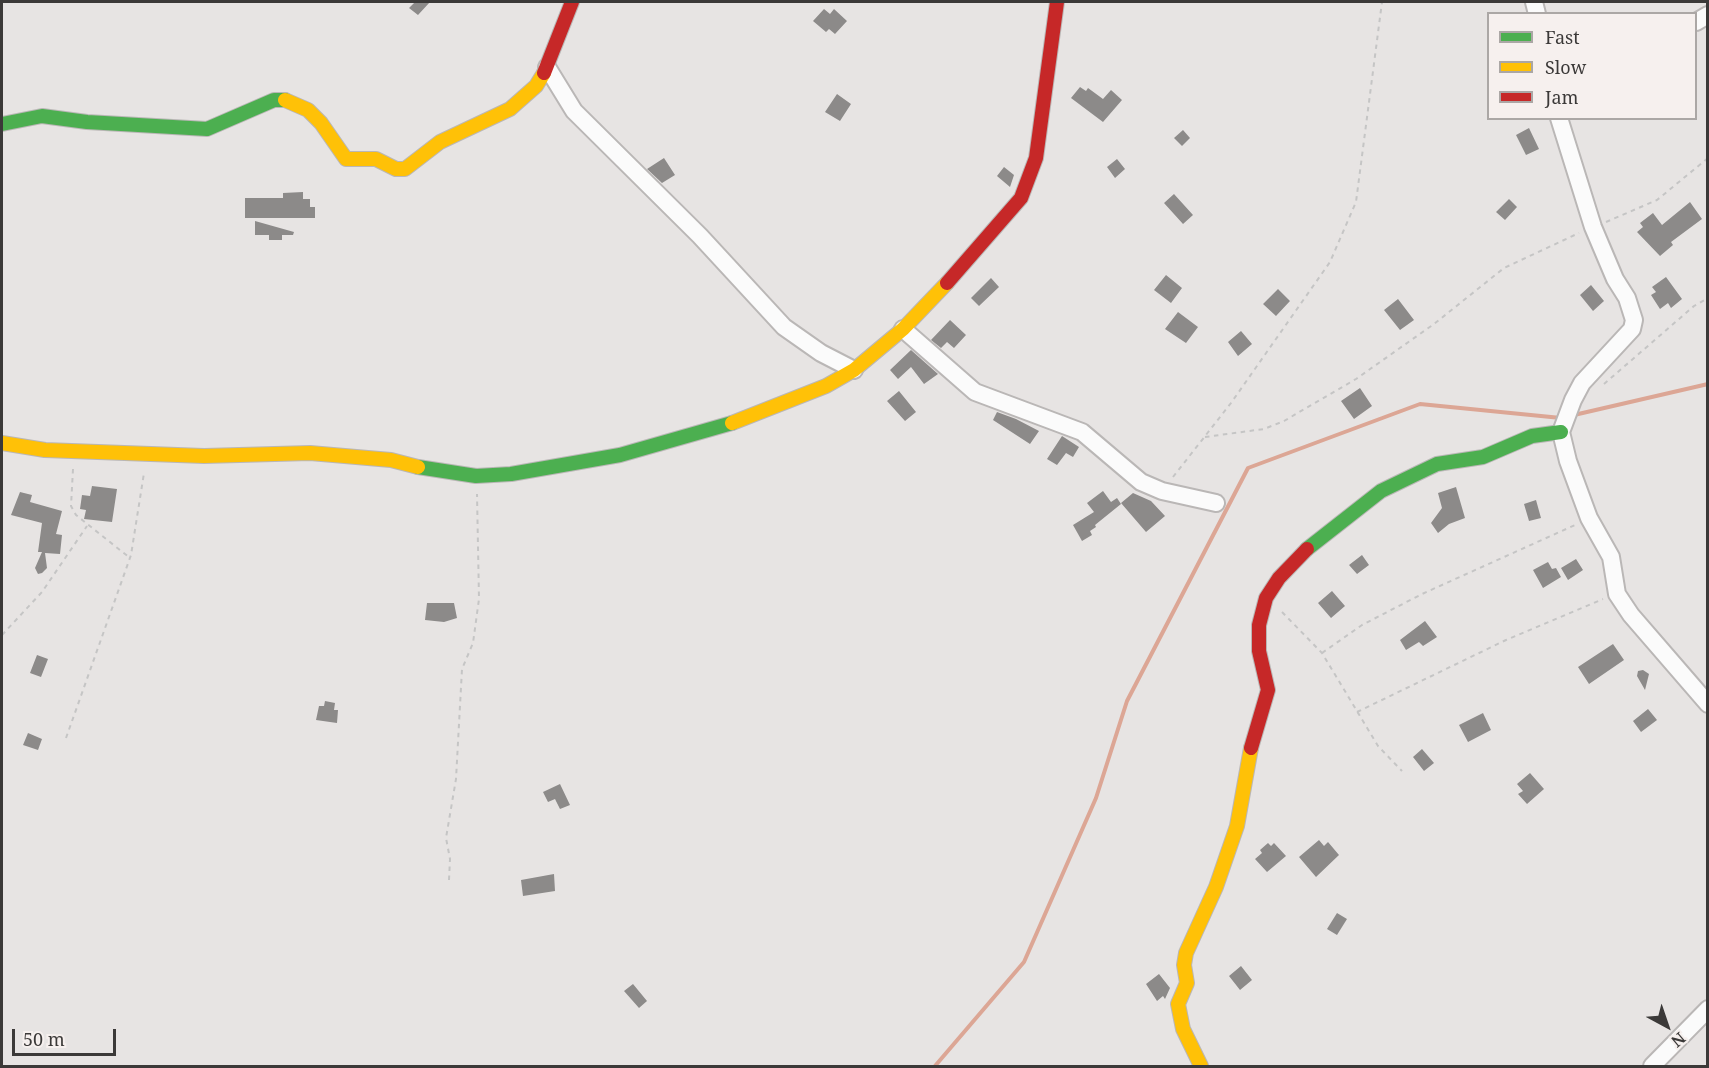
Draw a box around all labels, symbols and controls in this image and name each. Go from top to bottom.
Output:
legend [1487,12,1697,120]
text: Fast [1545,25,1580,49]
text: Slow [1545,55,1586,79]
text: Jam [1545,85,1579,109]
north arrow [1637,996,1697,1056]
scale bar [15,1017,118,1055]
text: 50 m [23,1027,65,1051]
text: N [1667,1027,1690,1052]

